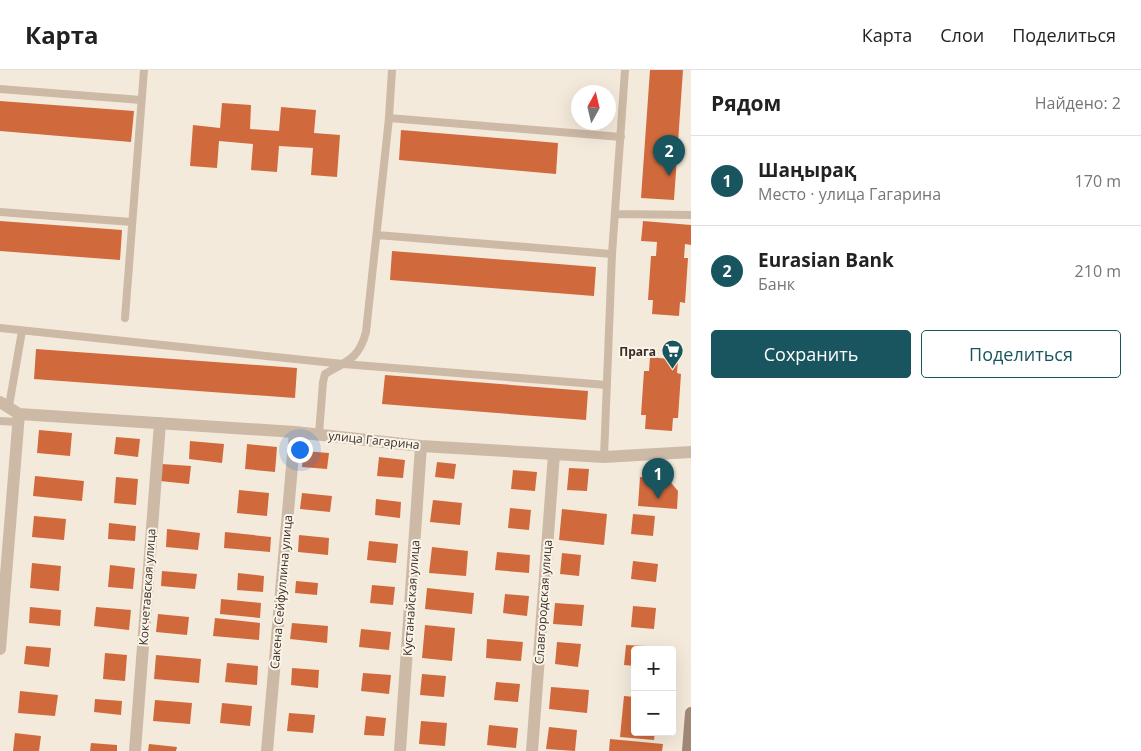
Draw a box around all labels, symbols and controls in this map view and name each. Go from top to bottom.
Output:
text: Карта [25,18,99,51]
text: Карта [862,23,912,47]
text: Слои [940,23,984,47]
text: Поделиться [1012,23,1116,47]
north arrow [571,85,616,130]
text: Рядом [711,89,781,117]
text: Найдено: 2 [1035,92,1121,114]
pin: 2 [653,135,685,176]
text: Шаңырақ [758,157,856,183]
text: 1 [722,170,732,192]
text: 170 m [1075,170,1121,192]
text: Место · улица Гагарина [758,183,941,205]
text: Eurasian Bank [758,247,894,273]
text: 2 [722,260,732,282]
text: 210 m [1075,260,1121,282]
text: Банк [758,273,795,295]
button: Сохранить [711,330,911,378]
button: Поделиться [921,330,1121,378]
supermarket icon: Прага [660,339,684,370]
place label: Прага [619,343,656,360]
street label: улица Гагарина [327,427,421,453]
your location [287,437,313,463]
pin: 1 [642,458,674,499]
street label: Сакена Сейфуллина улица [266,514,296,670]
street label: Кокчетавская улица [134,528,160,646]
street label: Кустанайская улица [398,539,424,657]
street label: Славгородская улица [530,539,556,665]
map controls [631,646,676,736]
button: + [631,646,676,691]
button: − [631,691,676,736]

